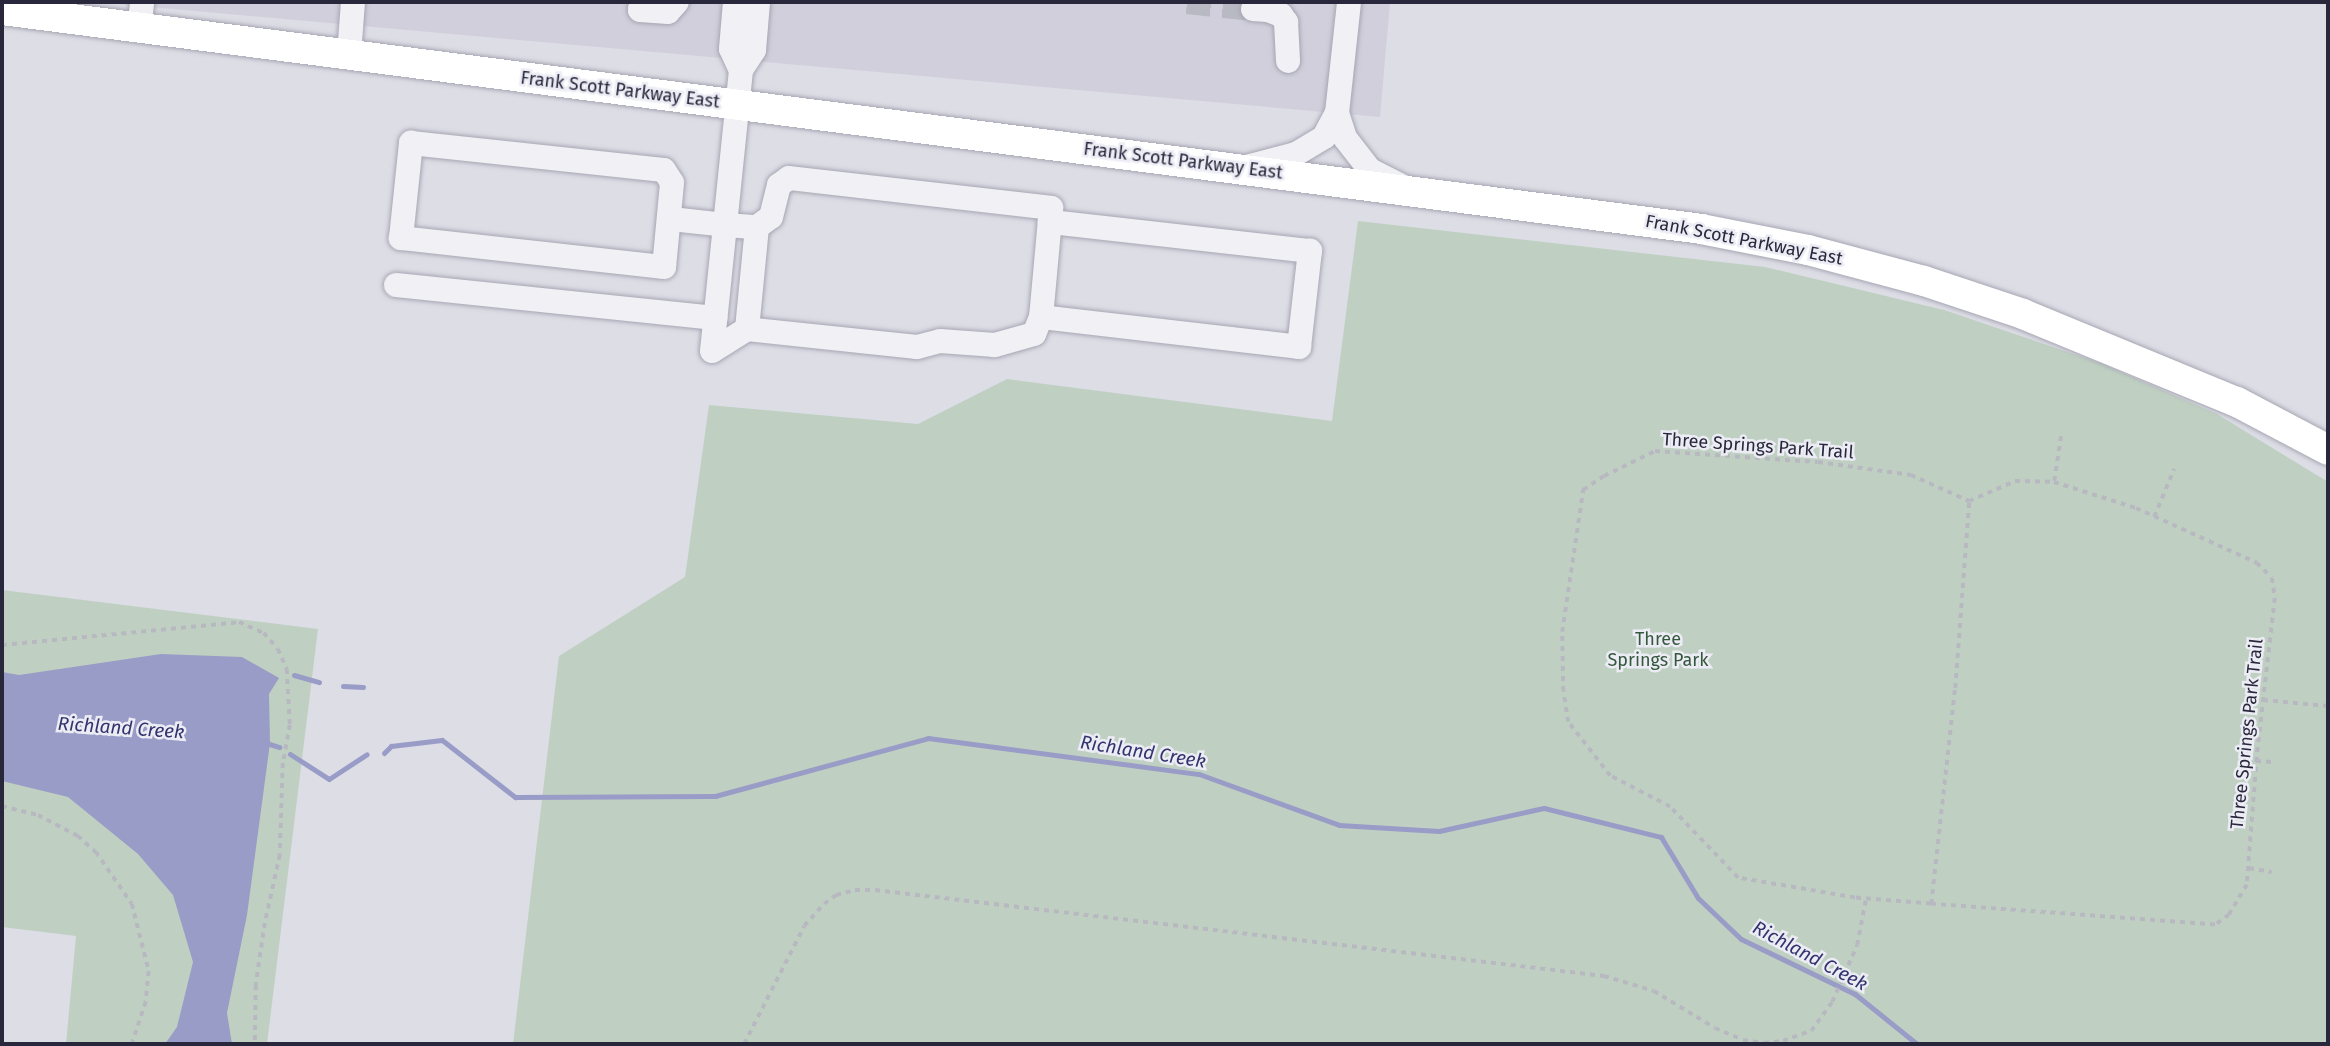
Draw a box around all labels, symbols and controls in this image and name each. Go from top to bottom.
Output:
street label: Frank Scott Parkway East [519,67,721,113]
street label: Frank Scott Parkway East [1082,138,1284,184]
street label: Frank Scott Parkway East [1644,210,1844,270]
street label: Three Springs Park Trail [1662,429,1854,463]
park label: Three Springs Park [1608,629,1708,672]
street label: Three Springs Park Trail [2226,638,2268,830]
water label: Richland Creek [57,712,185,744]
water label: Richland Creek [1079,731,1207,773]
water label: Richland Creek [1749,916,1871,996]

